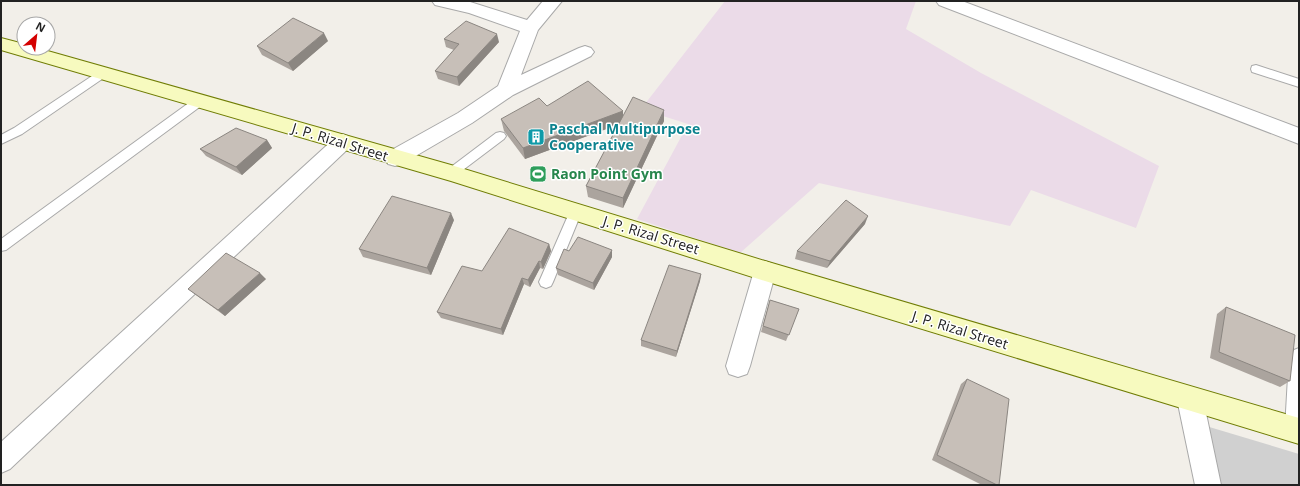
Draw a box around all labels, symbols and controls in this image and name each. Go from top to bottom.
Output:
north arrow [16,16,56,56]
text: N [33,18,48,35]
street label: J. P. Rizal Street [288,117,391,165]
place label: Paschal Multipurpose Cooperative [549,119,700,154]
building icon: Paschal Multipurpose Cooperative [526,127,546,147]
sports icon: Raon Point Gym [528,164,548,184]
place label: Raon Point Gym [551,164,663,183]
street label: J. P. Rizal Street [599,210,702,258]
street label: J. P. Rizal Street [908,305,1011,353]

